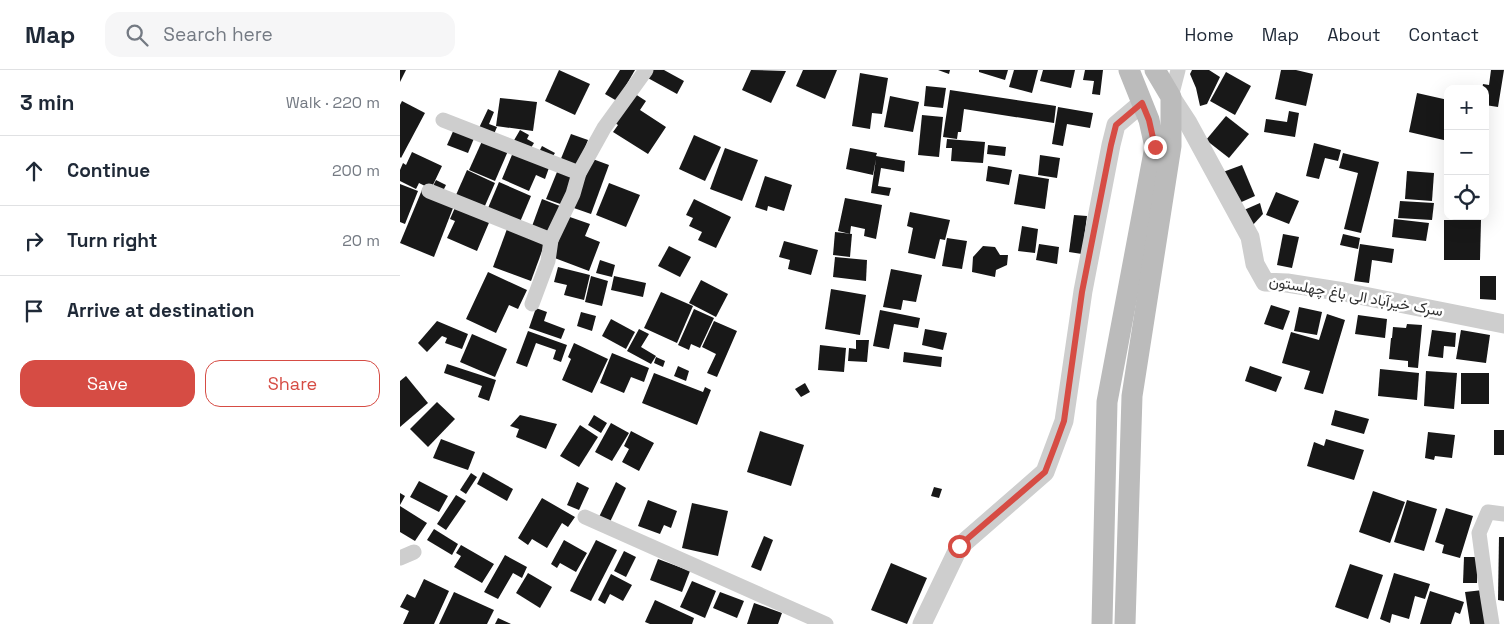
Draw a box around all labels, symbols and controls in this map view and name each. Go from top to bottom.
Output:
search box [105,12,455,57]
text: Map [25,19,75,50]
icon: search [123,21,151,49]
text: Search here [163,22,273,47]
text: Home [1185,23,1234,46]
text: Map [1262,23,1299,46]
text: About [1327,23,1381,46]
text: Contact [1409,23,1479,46]
map controls [1444,85,1489,220]
button: + [1444,85,1489,130]
text: 3 min [20,89,75,116]
text: Walk · 220 m [286,92,380,113]
button: − [1444,130,1489,175]
route end [1144,136,1167,159]
icon: ahead [20,157,48,185]
text: Continue [67,158,150,183]
text: 200 m [332,160,380,181]
button: locate [1444,175,1489,220]
icon: right [20,227,48,255]
text: Turn right [67,228,157,253]
text: 20 m [342,230,380,251]
street label: سرک خیرآباد الی باغ چهلستون [1267,271,1445,322]
icon: arrive [20,297,48,325]
text: Arrive at destination [67,298,255,323]
button: Save [20,360,195,407]
button: Share [205,360,380,407]
route start [948,535,971,558]

